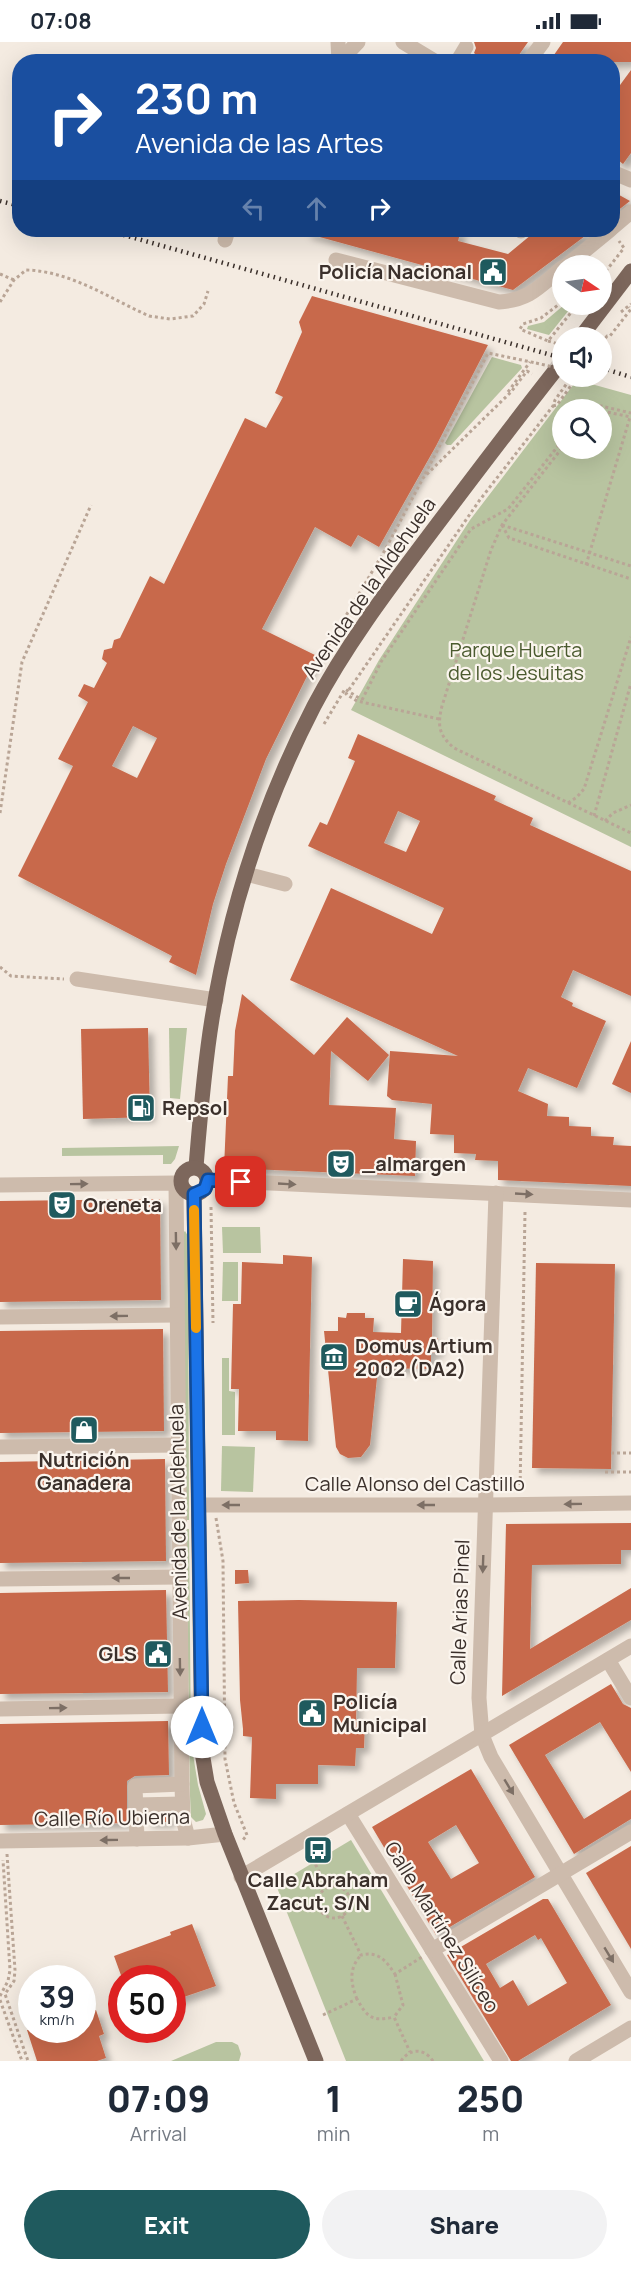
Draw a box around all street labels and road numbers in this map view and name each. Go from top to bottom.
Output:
street label: Avenida de la Aldehuela [296,492,442,684]
street label: Avenida de la Aldehuela [162,1404,193,1620]
street label: Calle Alonso del Castillo [305,1470,525,1497]
street label: Calle Arias Pinel [443,1539,476,1685]
street label: Calle Río Ubierna [34,1803,190,1832]
street label: Calle Martínez Silíceo [379,1836,506,2018]

